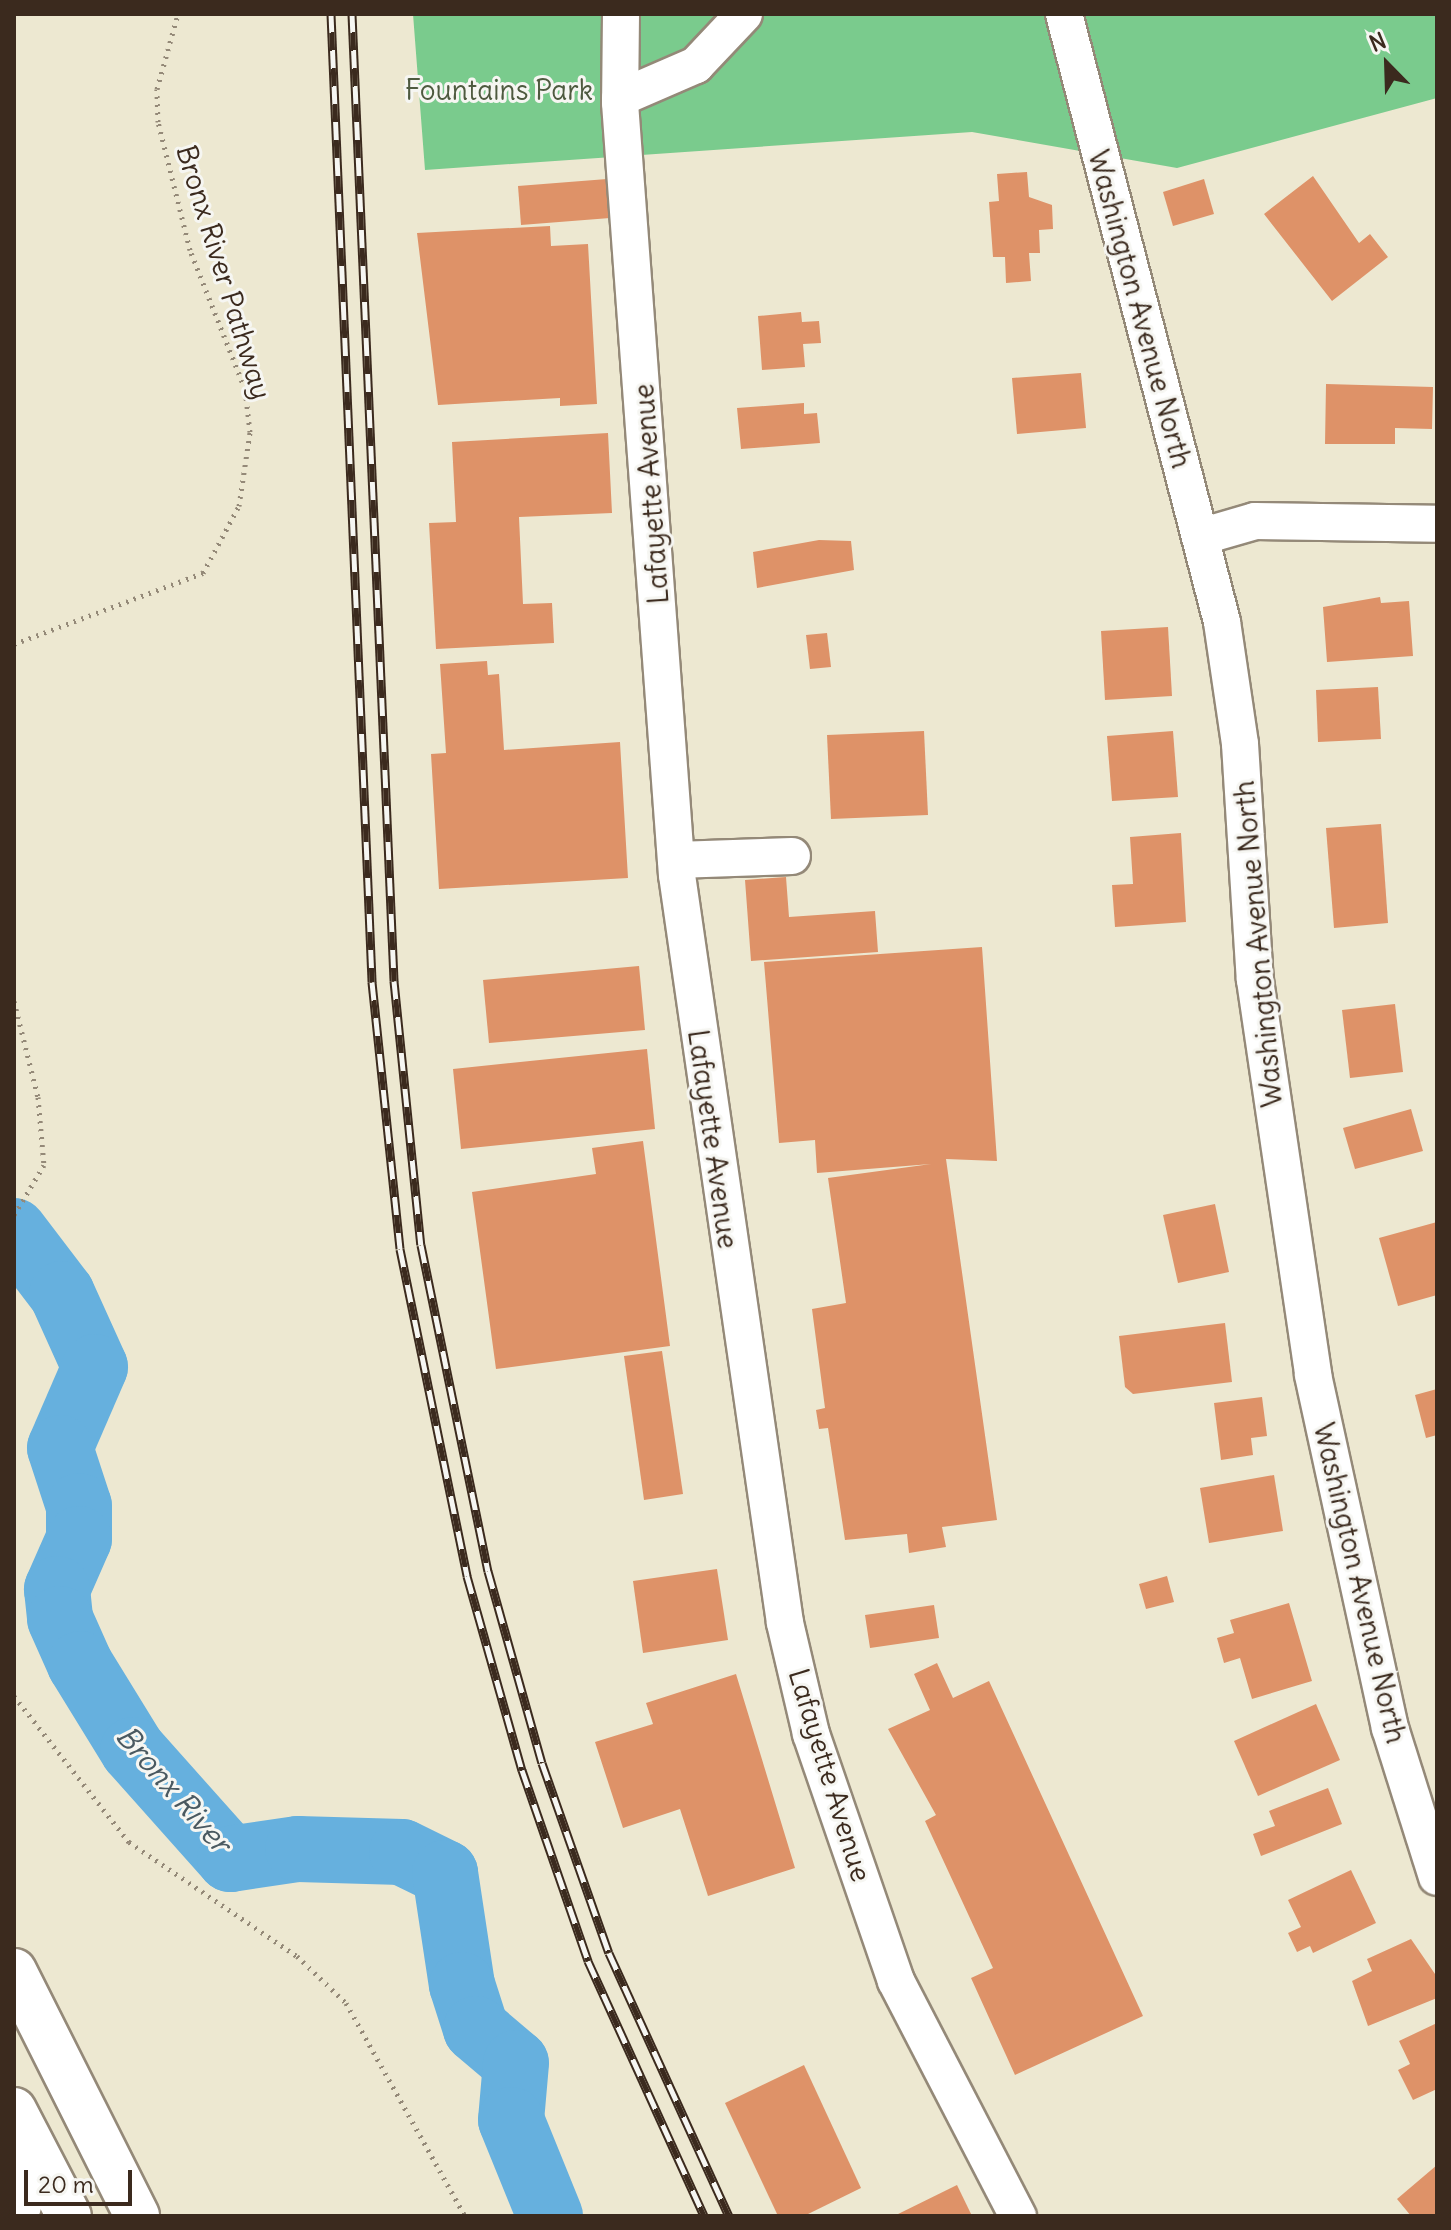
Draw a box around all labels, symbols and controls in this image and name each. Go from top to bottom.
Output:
north arrow [1347,24,1427,104]
text: N [1365,26,1390,58]
park label: Fountains Park [405,73,593,107]
street label: Bronx River Pathway [169,141,279,403]
street label: Washington Avenue North [1081,146,1199,472]
street label: Lafayette Avenue [627,383,675,605]
street label: Washington Avenue North [1227,779,1289,1109]
street label: Lafayette Avenue [681,1027,745,1251]
street label: Washington Avenue North [1307,1419,1413,1747]
street label: Lafayette Avenue [782,1665,878,1885]
water label: Bronx River [109,1718,239,1860]
scale bar [28,2154,136,2204]
text: 20 m [38,2169,94,2199]

